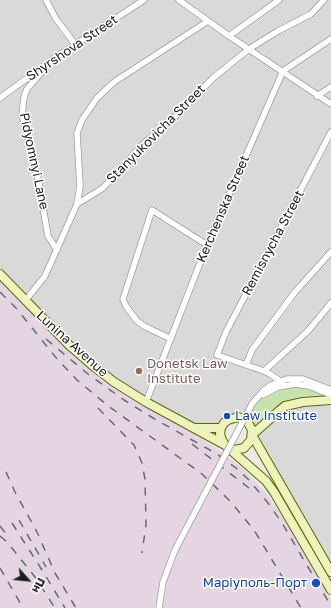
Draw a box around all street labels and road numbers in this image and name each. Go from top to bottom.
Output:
street label: Shyrshova Street [23,12,121,84]
street label: Stanyukovicha Street [103,81,209,187]
street label: Pidyomnyi Lane [16,111,52,211]
street label: Kerchenska Street [193,153,253,265]
street label: Remisnycha Street [239,188,307,298]
street label: Lunina Avenue [33,308,111,380]

